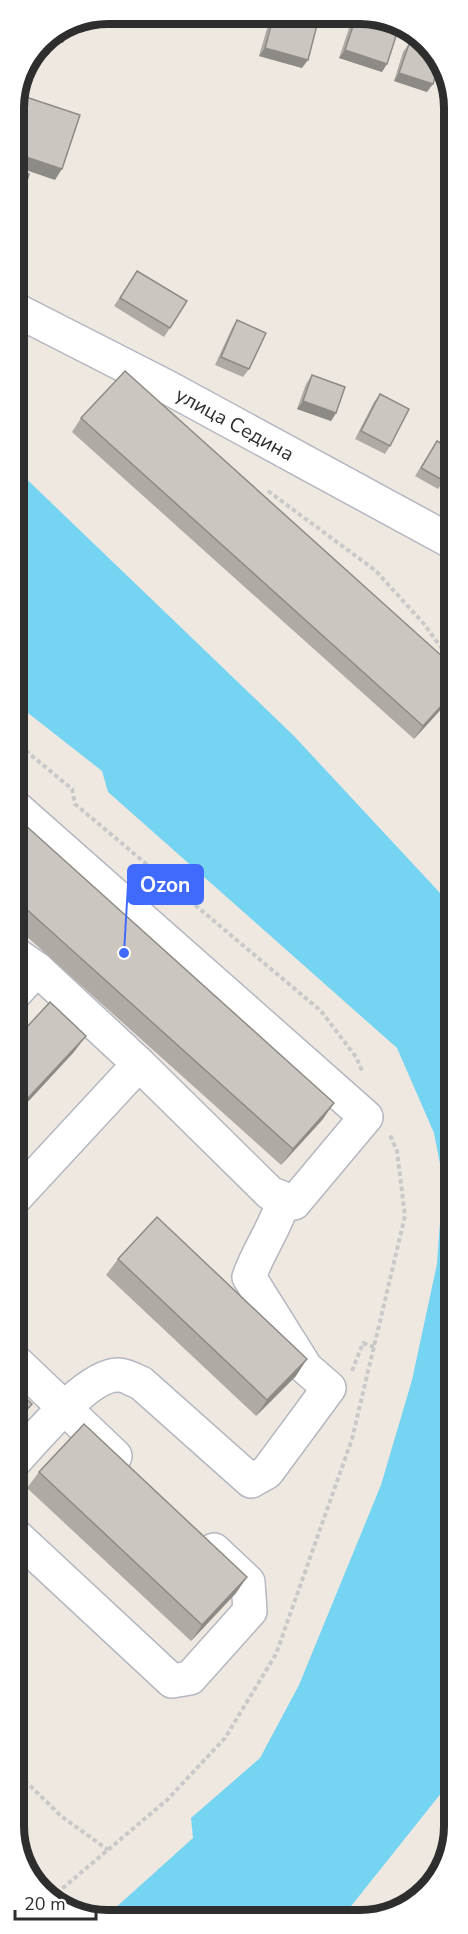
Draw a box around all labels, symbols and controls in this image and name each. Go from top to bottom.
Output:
street label: улица Седина [171,381,299,467]
callout: Ozon [128,865,203,904]
text: Ozon [140,871,190,899]
scale bar [15,1883,96,1921]
text: 20 m [24,1892,66,1916]

